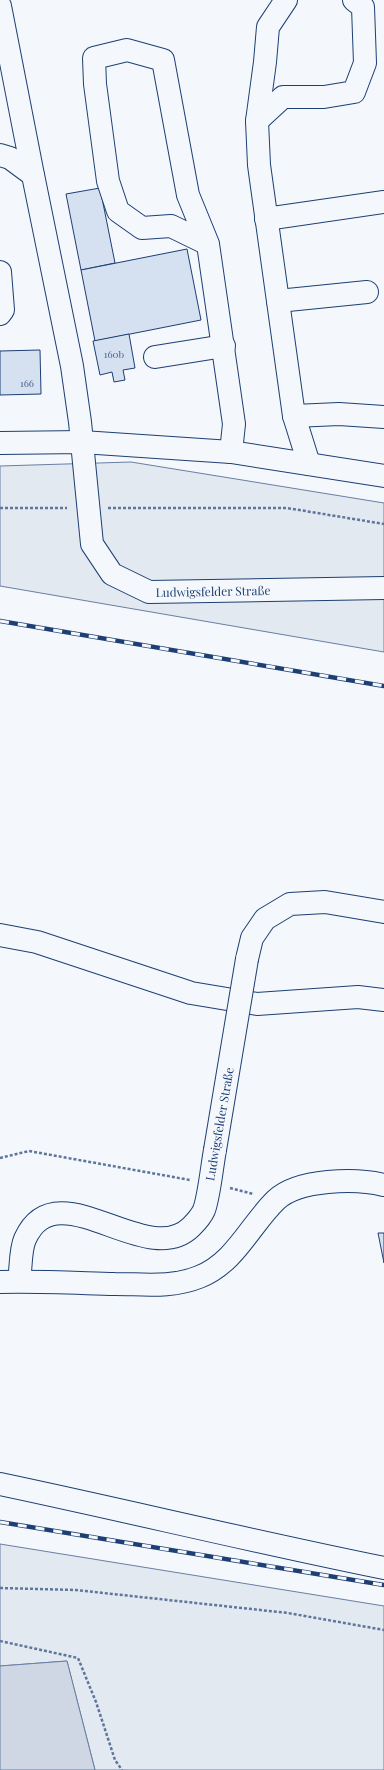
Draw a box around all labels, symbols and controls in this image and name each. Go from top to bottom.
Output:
house number: 160b [104,347,125,361]
house number: 166 [20,376,34,390]
street label: Ludwigsfelder Straße [155,582,271,600]
street label: Ludwigsfelder Straße [201,1066,237,1182]

